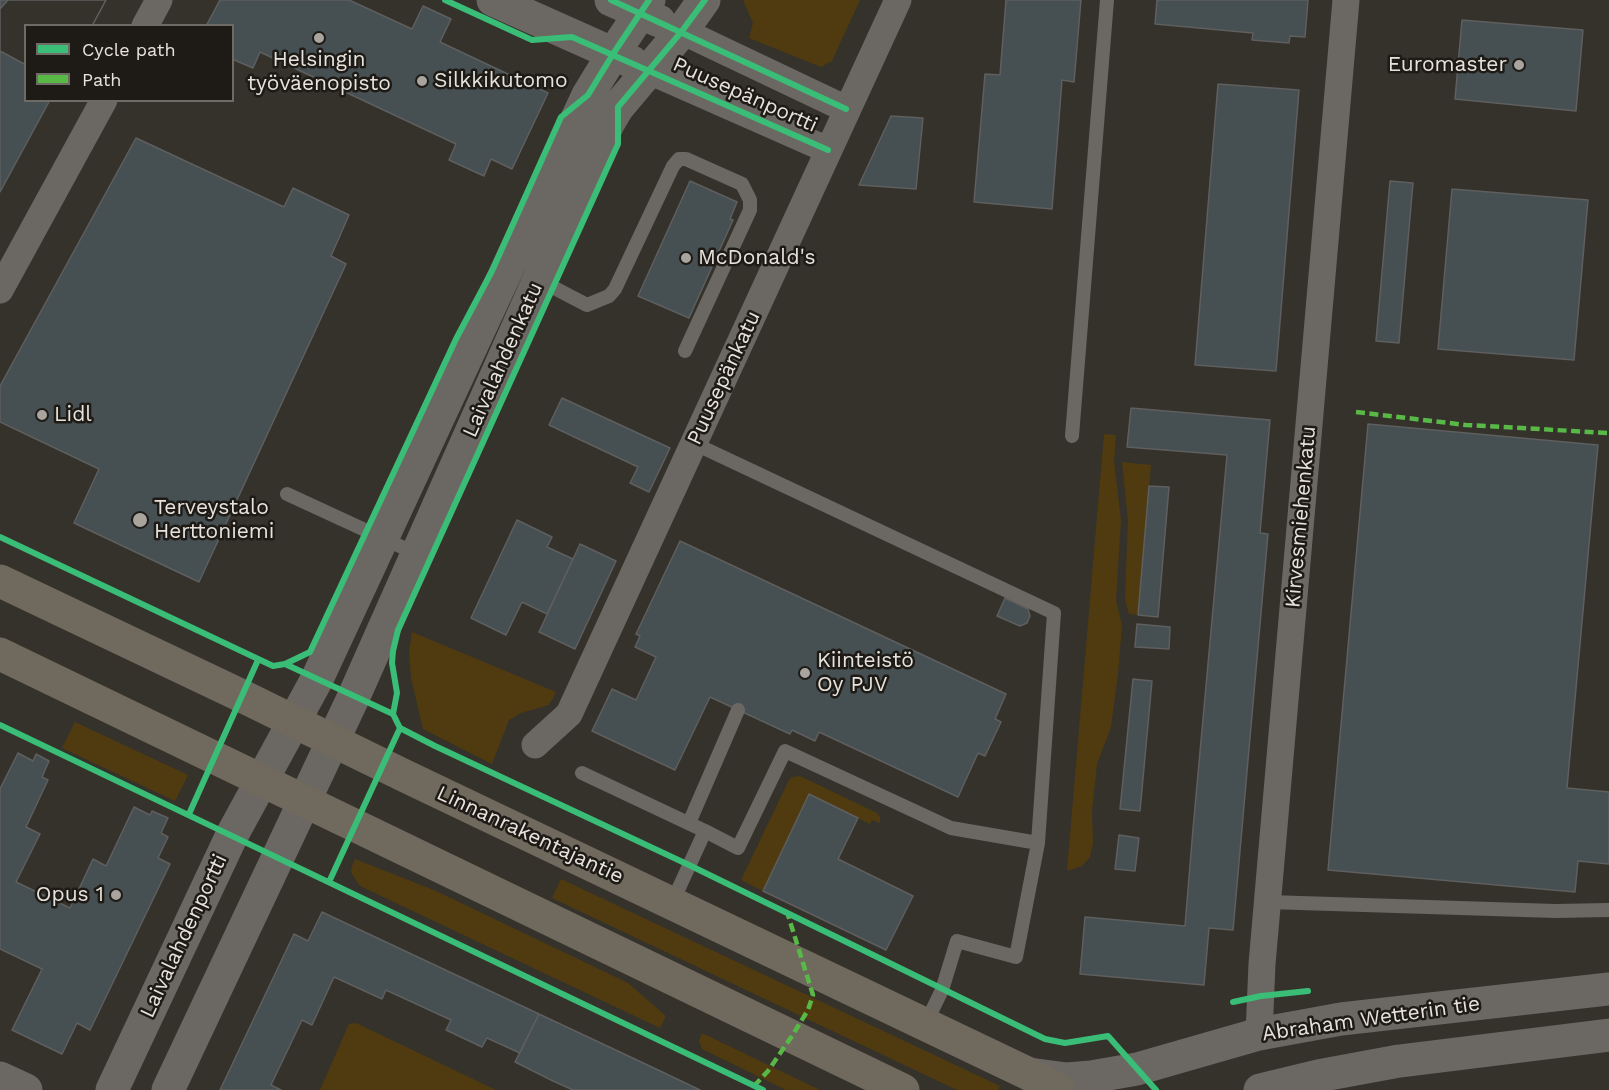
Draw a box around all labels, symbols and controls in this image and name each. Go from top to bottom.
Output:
legend [24,24,234,102]
marker: Helsingin työväenopisto [312,31,326,45]
text: Cycle path [82,39,176,60]
place label: Helsingin työväenopisto [247,47,391,97]
street label: Puusepänportti [669,52,821,138]
place label: Euromaster [1388,52,1507,78]
marker: Euromaster [1512,58,1526,72]
place label: Silkkikutomo [434,68,568,94]
text: Path [82,69,122,90]
marker: Silkkikutomo [415,74,429,88]
place label: McDonald's [698,245,815,271]
marker: McDonald's [679,251,693,265]
street label: Laivalahdenkatu [458,279,548,441]
street label: Puusepänkatu [682,307,766,449]
place label: Lidl [54,402,92,428]
marker: Lidl [35,408,49,422]
street label: Kirvesmiehenkatu [1280,425,1322,609]
place label: Terveystalo Herttoniemi [154,495,274,545]
marker: Terveystalo Herttoniemi [131,511,149,529]
place label: Kiinteistö Oy PJV [817,648,914,698]
marker: Kiinteistö Oy PJV [798,666,812,680]
street label: Linnanrakentajantie [433,781,627,889]
street label: Laivalahdenportti [135,850,233,1022]
place label: Opus 1 [36,882,104,908]
marker: Opus 1 [109,888,123,902]
street label: Abraham Wetterin tie [1260,991,1482,1047]

